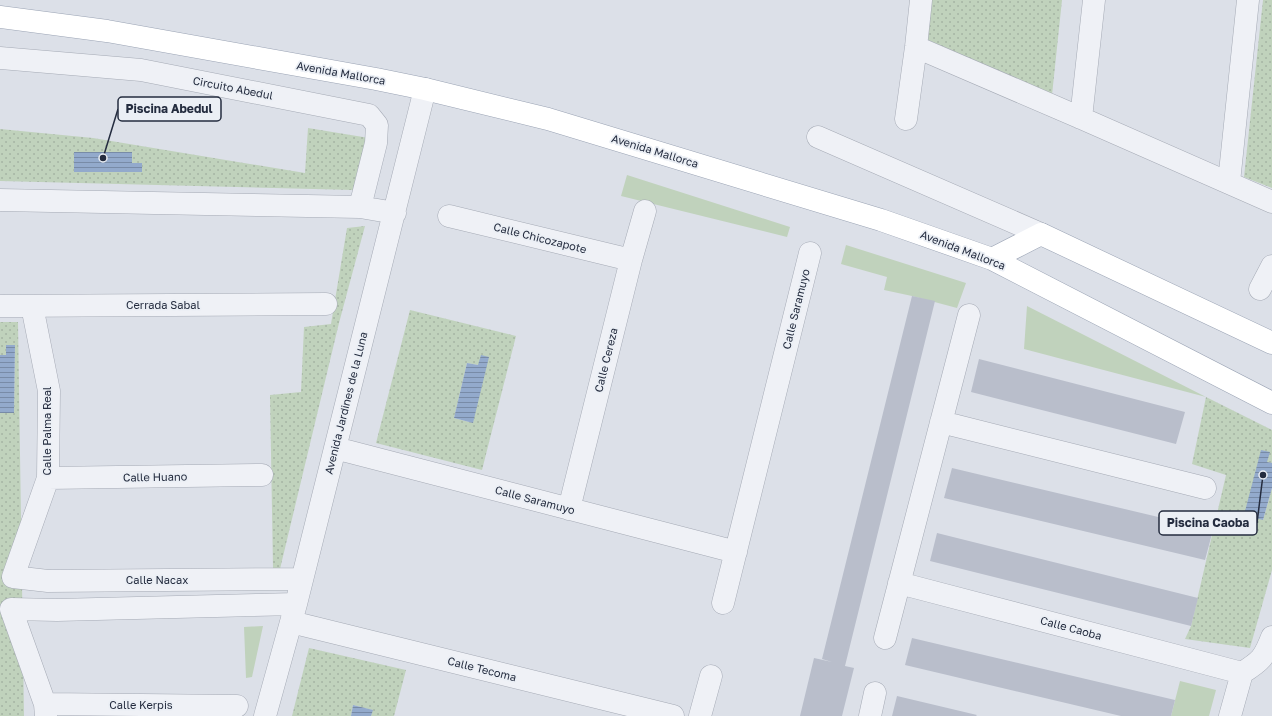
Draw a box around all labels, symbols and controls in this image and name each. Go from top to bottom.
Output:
street label: Avenida Mallorca [296,58,387,87]
street label: Circuito Abedul [192,73,275,102]
callout: Piscina Abedul [118,97,221,121]
text: Piscina Abedul [126,101,212,116]
street label: Avenida Mallorca [610,131,700,170]
street label: Calle Chicozapote [492,220,588,255]
street label: Avenida Mallorca [919,227,1008,272]
street label: Calle Saramuyo [779,267,812,350]
street label: Cerrada Sabal [126,298,200,311]
street label: Calle Cereza [591,326,620,393]
street label: Avenida Jardines de la Luna [321,330,370,476]
street label: Calle Palma Real [40,386,53,475]
street label: Calle Huano [123,469,188,484]
street label: Calle Saramuyo [494,483,577,517]
callout: Piscina Caoba [1159,511,1257,535]
text: Piscina Caoba [1167,515,1249,530]
street label: Calle Nacax [126,573,188,586]
street label: Calle Caoba [1039,613,1103,642]
street label: Calle Tecoma [446,654,518,683]
street label: Calle Kerpis [109,698,173,711]

